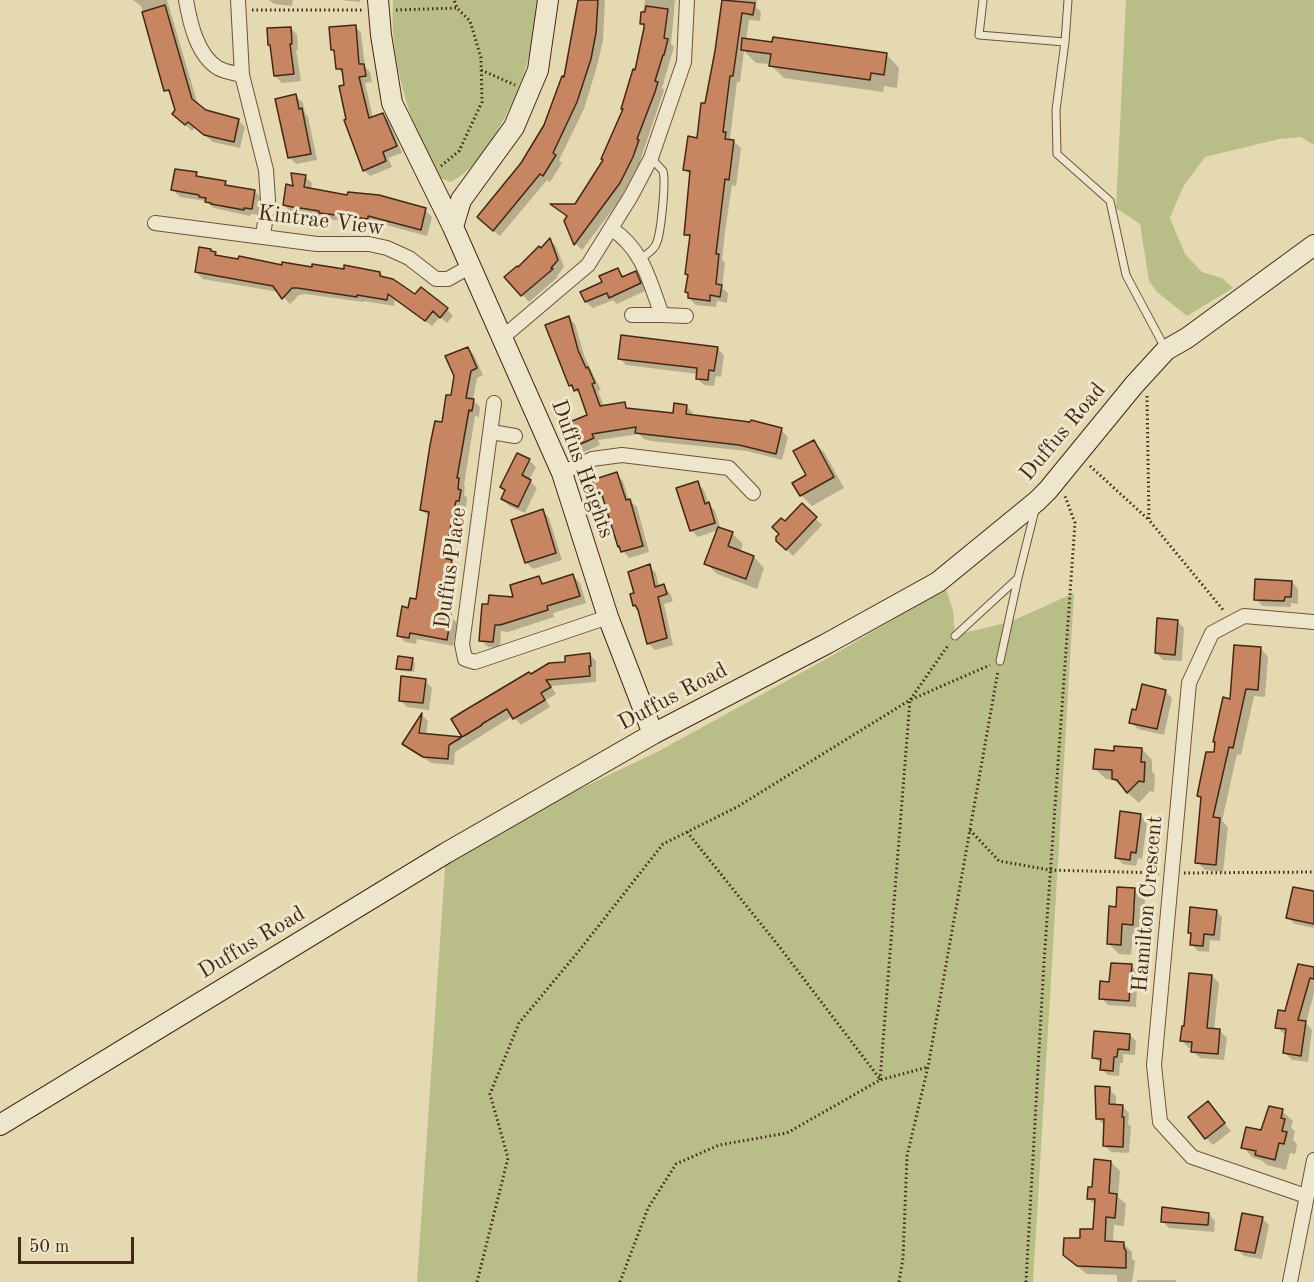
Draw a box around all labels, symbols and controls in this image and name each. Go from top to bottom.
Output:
street label: Kintrae View [256,200,386,242]
street label: Duffus Road [1014,378,1112,486]
street label: Duffus Heights [545,396,619,542]
street label: Duffus Place [429,506,473,630]
street label: Duffus Road [614,657,732,737]
street label: Hamilton Crescent [1127,815,1169,993]
street label: Duffus Road [194,901,310,985]
scale bar [21,1225,136,1263]
text: 50 m [29,1238,69,1256]

